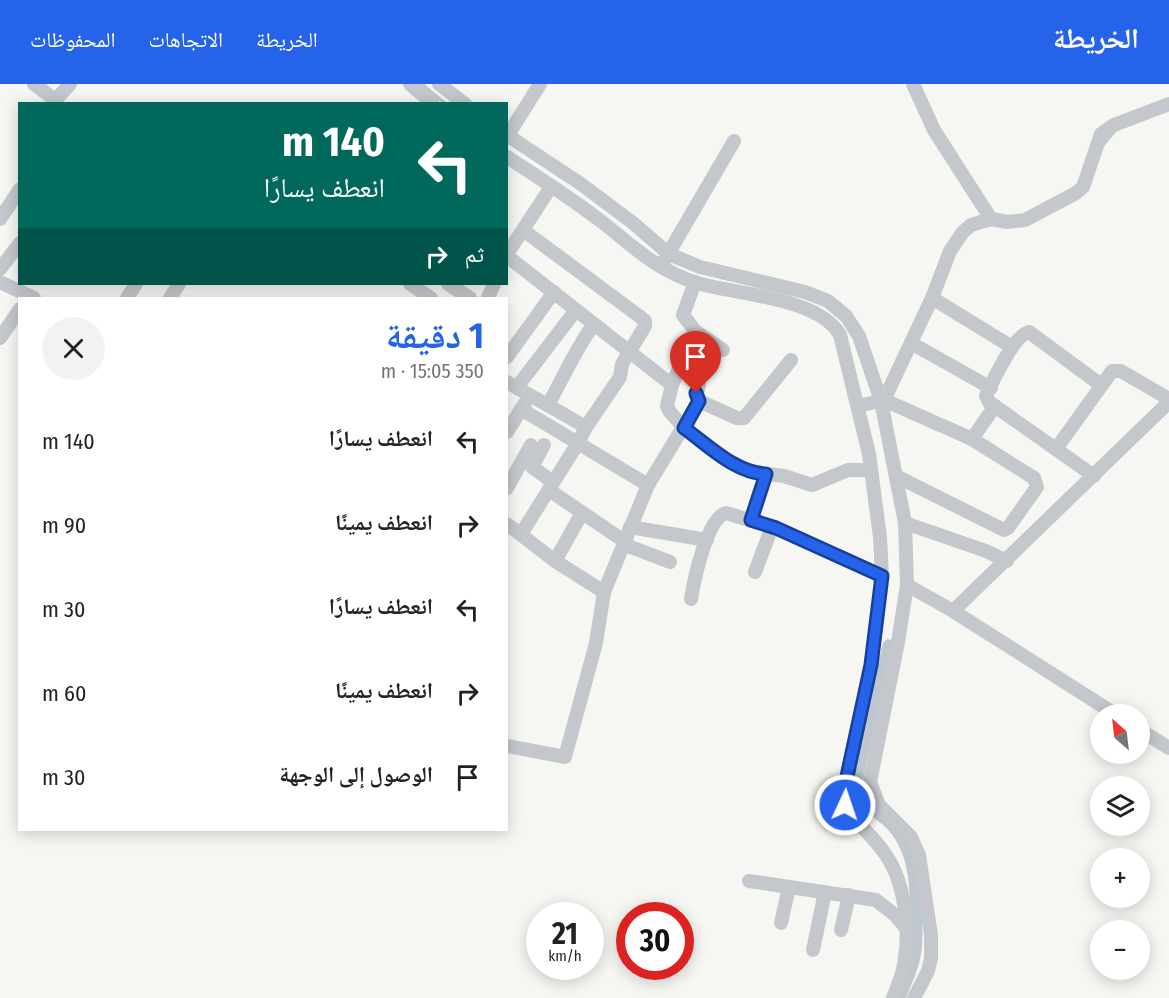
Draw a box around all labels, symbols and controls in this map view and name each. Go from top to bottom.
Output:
text: الخريطة [1053,22,1139,55]
text: المحفوظات [30,27,115,53]
text: الاتجاهات [148,27,223,53]
text: الخريطة [256,27,318,53]
text: 140 m [282,117,385,167]
icon: left [406,126,484,204]
text: انعطف يسارًا [264,172,385,204]
icon: right [420,240,453,273]
text: ثم [465,241,484,268]
text: 1 دقيقة [386,314,484,358]
button: close [42,317,105,380]
pin [670,331,721,393]
icon: arrive [679,340,712,373]
text: 350 m · 15:05 [381,359,484,383]
text: انعطف يسارًا [329,425,433,452]
icon: left [451,425,484,458]
text: 140 m [42,428,95,455]
text: انعطف يمينًا [335,509,433,536]
icon: right [451,509,484,542]
text: 90 m [42,512,86,539]
text: انعطف يسارًا [329,593,433,620]
icon: left [451,593,484,626]
text: 30 m [42,596,85,623]
text: انعطف يمينًا [335,677,433,704]
icon: right [451,677,484,710]
text: 60 m [42,680,86,707]
north arrow [1090,704,1150,764]
map controls [1090,704,1150,980]
text: الوصول إلى الوجهة [279,761,433,788]
icon: arrive [451,761,484,794]
text: 30 m [42,764,85,791]
position arrow [813,773,877,837]
button: layers [1090,776,1150,836]
button: + [1090,848,1150,908]
speed limit sign: 30 [616,902,694,980]
text: 21 [552,916,578,952]
button: − [1090,920,1150,980]
text: km/h [548,947,582,965]

